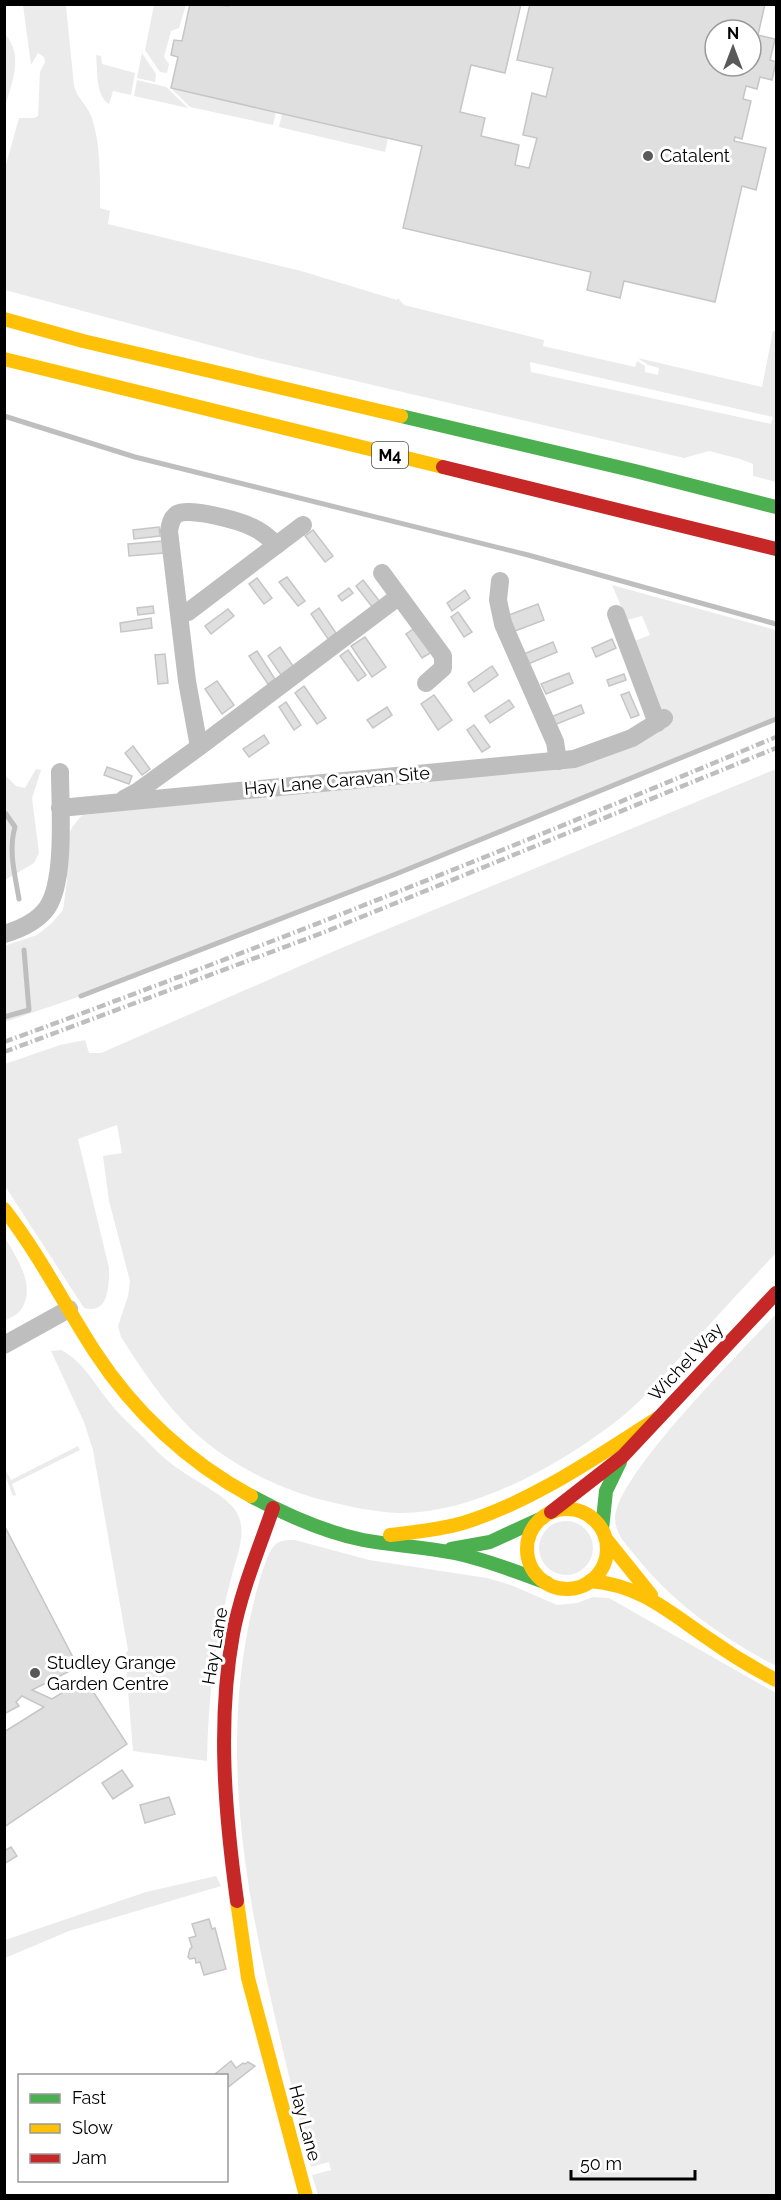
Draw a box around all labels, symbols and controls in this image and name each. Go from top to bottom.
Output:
north arrow [703,18,763,78]
text: N [727,24,739,43]
place label: Catalent [660,145,730,166]
marker: Catalent [641,149,655,163]
road number: M4 [372,442,408,468]
street label: Hay Lane Caravan Site [243,762,431,799]
street label: Wichel Way [644,1318,727,1405]
street label: Hay Lane [197,1605,232,1686]
place label: Studley Grange Garden Centre [47,1652,176,1694]
marker: Studley Grange Garden Centre [28,1666,42,1680]
legend [18,2074,228,2182]
street label: Hay Lane [285,2083,326,2164]
text: Fast [72,2087,106,2108]
text: Slow [72,2117,113,2138]
scale bar [571,2143,696,2181]
text: Jam [72,2147,107,2168]
text: 50 m [580,2153,622,2174]

